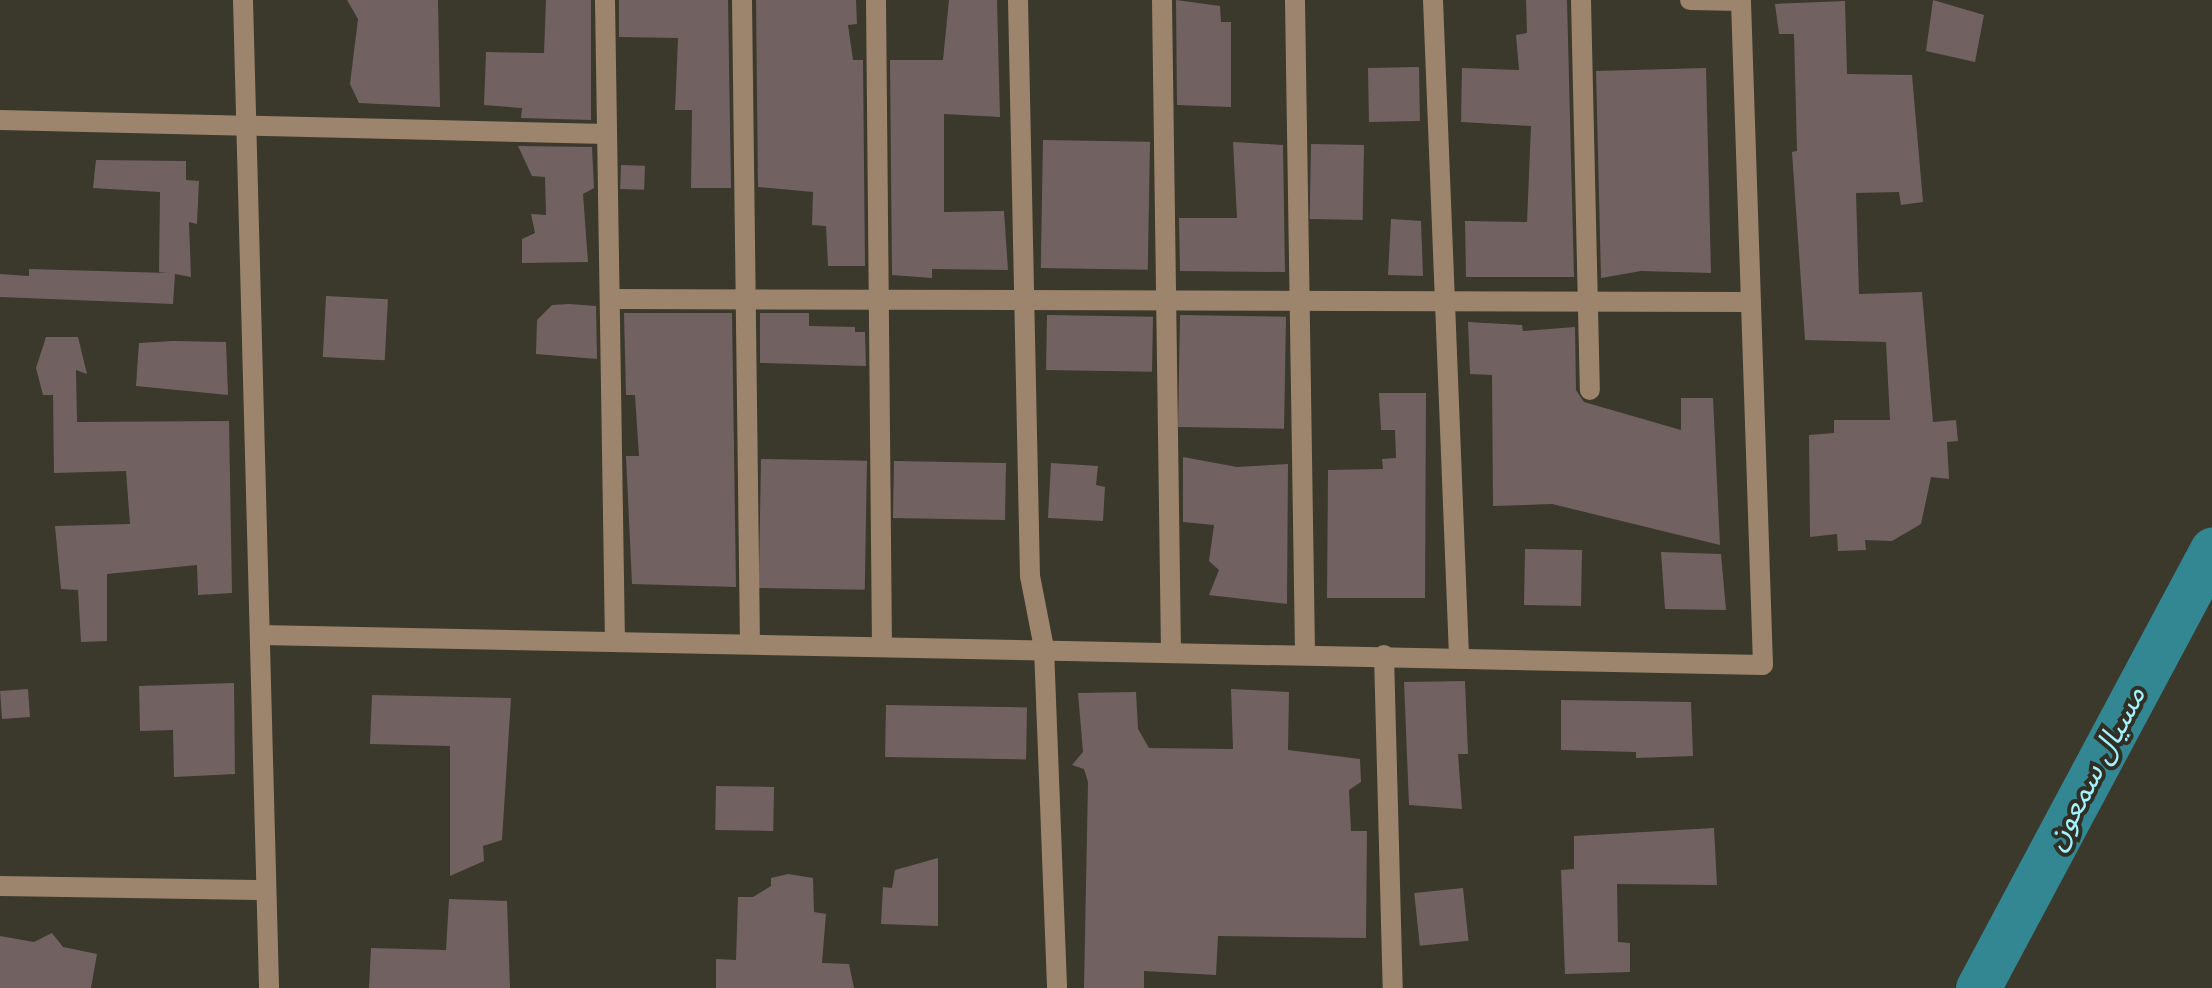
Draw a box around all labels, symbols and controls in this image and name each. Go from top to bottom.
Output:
water label: مسيال سمعون [2037,680,2153,856]

